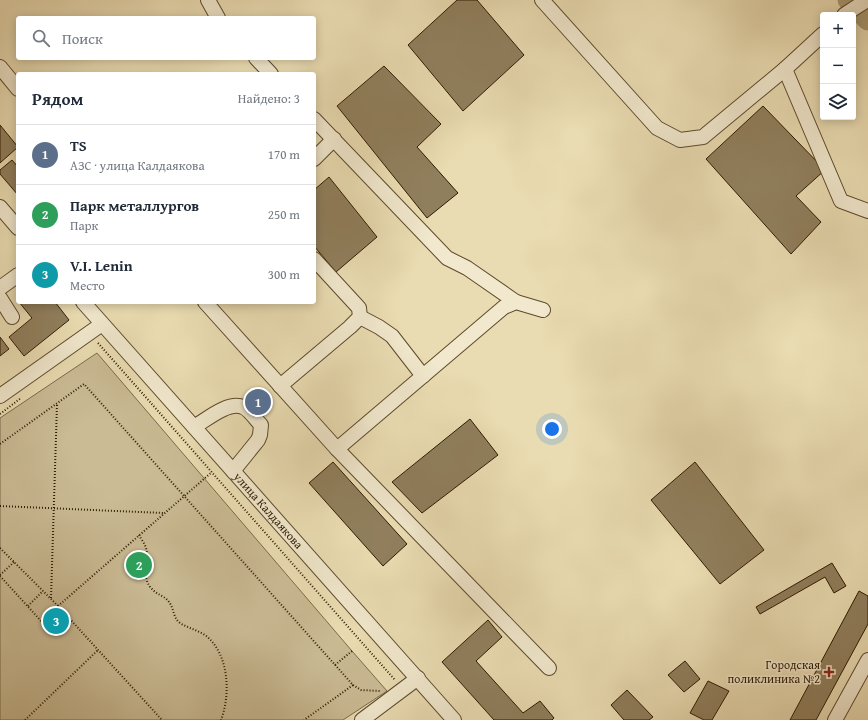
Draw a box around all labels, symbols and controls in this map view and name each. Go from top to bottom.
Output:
map controls [820,12,856,120]
button: + [820,12,856,48]
search box [16,16,316,60]
icon: search [30,27,52,49]
text: Поиск [62,28,103,49]
button: − [820,48,856,84]
button: layers [820,84,856,120]
text: Рядом [32,86,83,111]
text: Найдено: 3 [238,89,300,108]
text: TS [70,135,87,156]
text: 1 [42,145,48,164]
text: 170 m [268,145,300,164]
text: АЗС · улица Калдаякова [70,156,205,175]
text: Парк металлургов [70,195,199,216]
text: 2 [42,205,48,224]
text: 250 m [268,205,300,224]
text: Парк [70,216,98,235]
text: V.I. Lenin [70,255,133,276]
text: 3 [42,265,48,284]
text: 300 m [268,265,300,284]
text: Место [70,276,105,295]
pin: 1 [245,387,271,417]
your location [542,419,562,439]
street label: улица Калдаякова [229,468,307,552]
pin: 2 [126,550,152,580]
pin: 3 [43,606,69,636]
place label: Городская поликлиника №2 [728,656,820,687]
marker: Городская поликлиника №2 [823,666,835,678]

